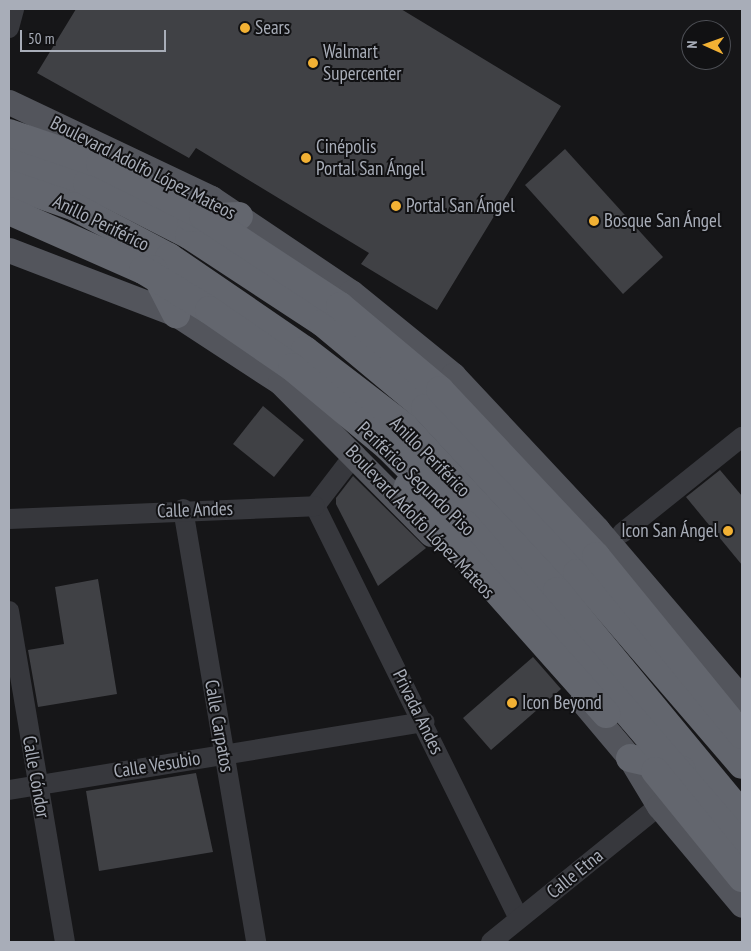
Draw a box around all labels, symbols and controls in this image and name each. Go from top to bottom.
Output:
place label: Sears [255,17,290,39]
scale bar [22,20,169,52]
north arrow [681,20,731,70]
marker: Sears [239,22,251,34]
text: 50 m [28,29,54,48]
text: N [683,40,701,49]
place label: Walmart Supercenter [323,41,401,85]
marker: Walmart Supercenter [307,57,319,69]
street label: Boulevard Adolfo López Mateos [46,111,240,225]
place label: Cinépolis Portal San Ángel [316,136,425,180]
marker: Cinépolis Portal San Ángel [300,152,312,164]
street label: Anillo Periférico [49,190,153,256]
place label: Portal San Ángel [406,195,515,217]
marker: Portal San Ángel [390,200,402,212]
place label: Bosque San Ángel [604,210,722,232]
marker: Bosque San Ángel [588,215,600,227]
street label: Anillo Periférico [385,412,475,502]
street label: Periférico Segundo Piso [353,417,479,541]
street label: Boulevard Adolfo López Mateos [340,440,500,604]
street label: Calle Andes [156,497,234,523]
place label: Icon San Ángel [621,520,718,542]
marker: Icon San Ángel [722,525,734,537]
street label: Privada Andes [388,666,448,758]
street label: Calle Carpatos [200,678,238,774]
place label: Icon Beyond [522,692,602,714]
marker: Icon Beyond [506,697,518,709]
street label: Calle Cóndor [18,734,54,820]
street label: Calle Vesubio [112,747,202,783]
street label: Calle Etna [542,844,608,904]

